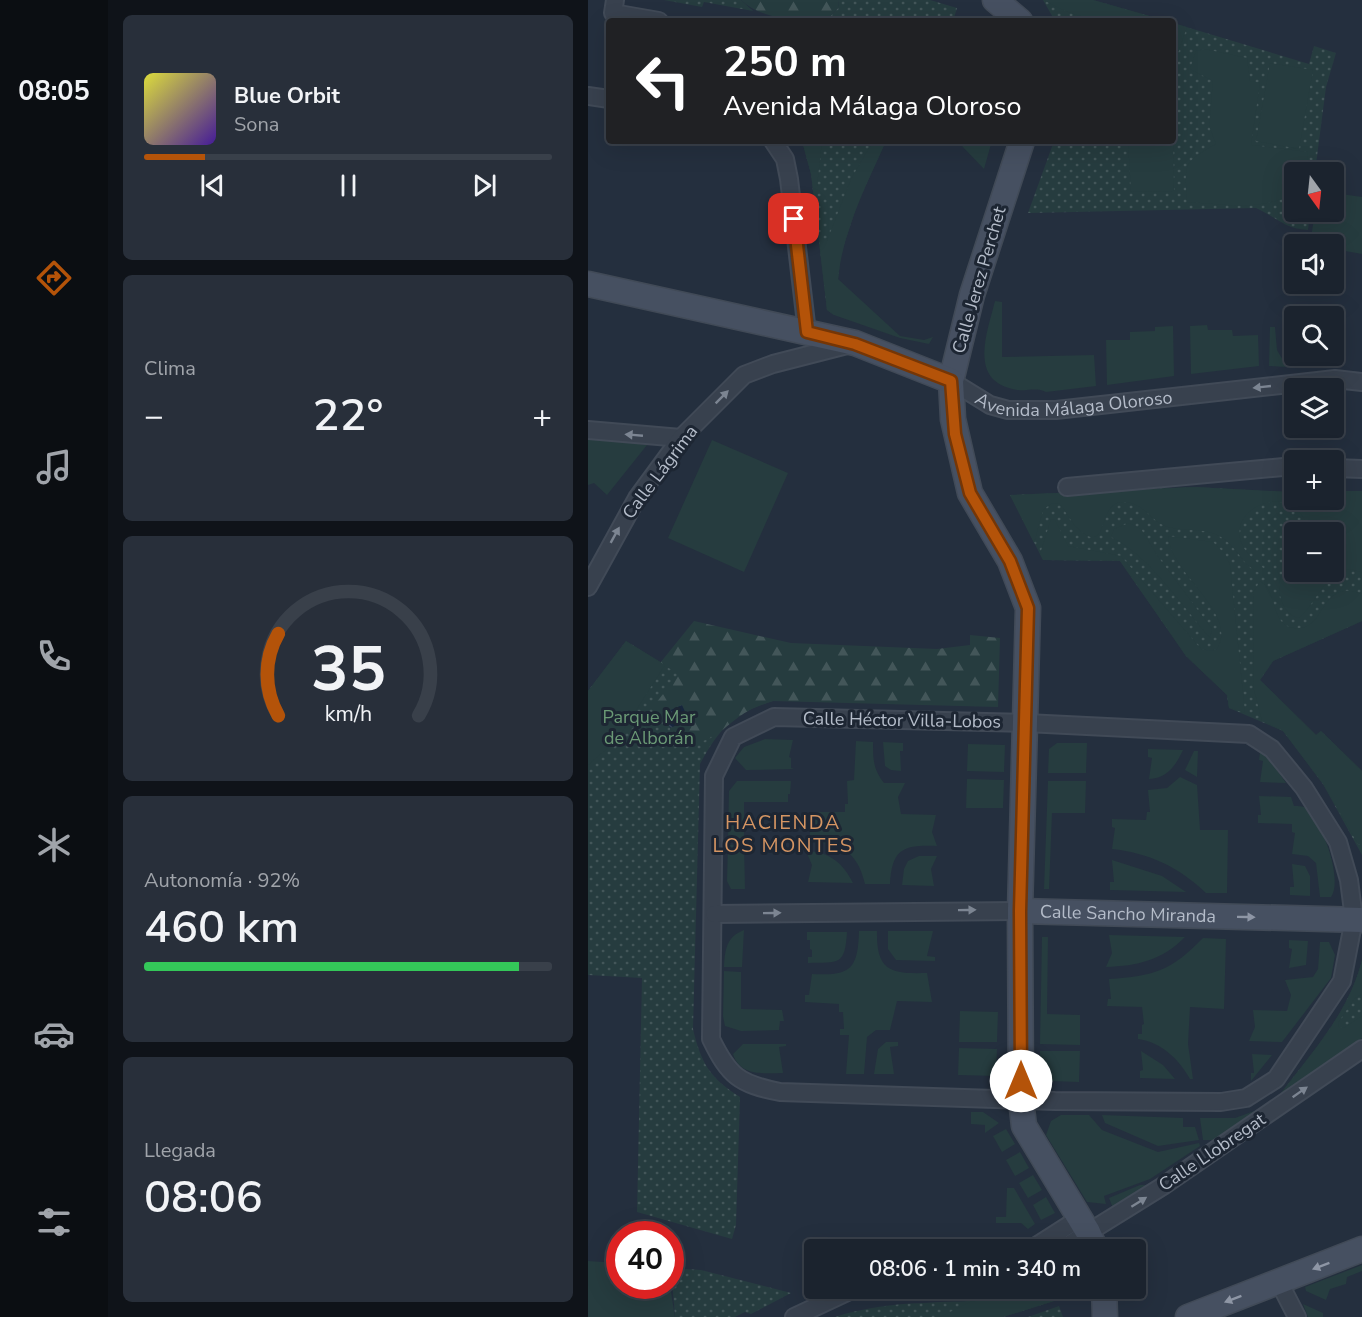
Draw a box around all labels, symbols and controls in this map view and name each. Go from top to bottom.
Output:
text: 250 m [723,34,847,91]
icon: left [624,42,702,120]
text: 08:05 [18,73,90,110]
text: Blue Orbit [234,81,340,111]
text: Avenida Málaga Oloroso [723,88,1021,125]
text: Sona [234,111,279,138]
north arrow [1284,162,1344,222]
map controls [1284,162,1344,582]
icon: previous [196,169,229,202]
icon: pause [332,169,365,202]
icon: next [468,169,501,202]
pin [768,193,819,244]
icon: arrive [777,202,810,235]
street label: Calle Jerez Perchet [947,203,1012,356]
button: sound [1284,234,1344,294]
icon: directions [33,257,75,299]
button: search [1284,306,1344,366]
text: Clima [144,355,196,382]
button: layers [1284,378,1344,438]
one-way arrow [1253,382,1272,392]
text: 22° [313,385,383,446]
street label: Avenida Málaga Oloroso [971,385,1174,422]
one-way arrow [714,390,729,404]
text: − [144,394,164,439]
text: + [532,394,552,439]
street label: Calle Lágrima [617,420,703,524]
one-way arrow [625,430,644,439]
icon: music [33,446,75,488]
button: + [1284,450,1344,510]
button: − [1284,522,1344,582]
one-way arrow [610,527,620,544]
text: 35 [311,627,385,712]
icon: phone [33,635,75,677]
text: km/h [324,699,372,729]
park label: Parque Mar de Alborán [603,705,696,750]
street label: Calle Héctor Villa-Lobos [803,706,1001,734]
district label: HACIENDA LOS MONTES [713,809,853,859]
icon: climate [33,824,75,866]
text: Autonomía · 92% [144,867,300,894]
text: 460 km [144,897,299,958]
street label: Calle Sancho Miranda [1040,900,1216,928]
one-way arrow [958,905,977,915]
one-way arrow [763,908,782,918]
one-way arrow [1237,912,1256,921]
icon: car [33,1013,75,1055]
position arrow [989,1049,1053,1113]
one-way arrow [1292,1087,1308,1098]
street label: Calle Llobregat [1154,1107,1271,1197]
text: Llegada [144,1137,216,1164]
text: 08:06 [144,1167,263,1228]
one-way arrow [1131,1196,1147,1207]
icon: filters [33,1201,75,1243]
speed limit sign: 40 [606,1221,684,1299]
text: 08:06 · 1 min · 340 m [869,1254,1081,1284]
one-way arrow [1311,1261,1329,1271]
one-way arrow [1224,1295,1242,1305]

